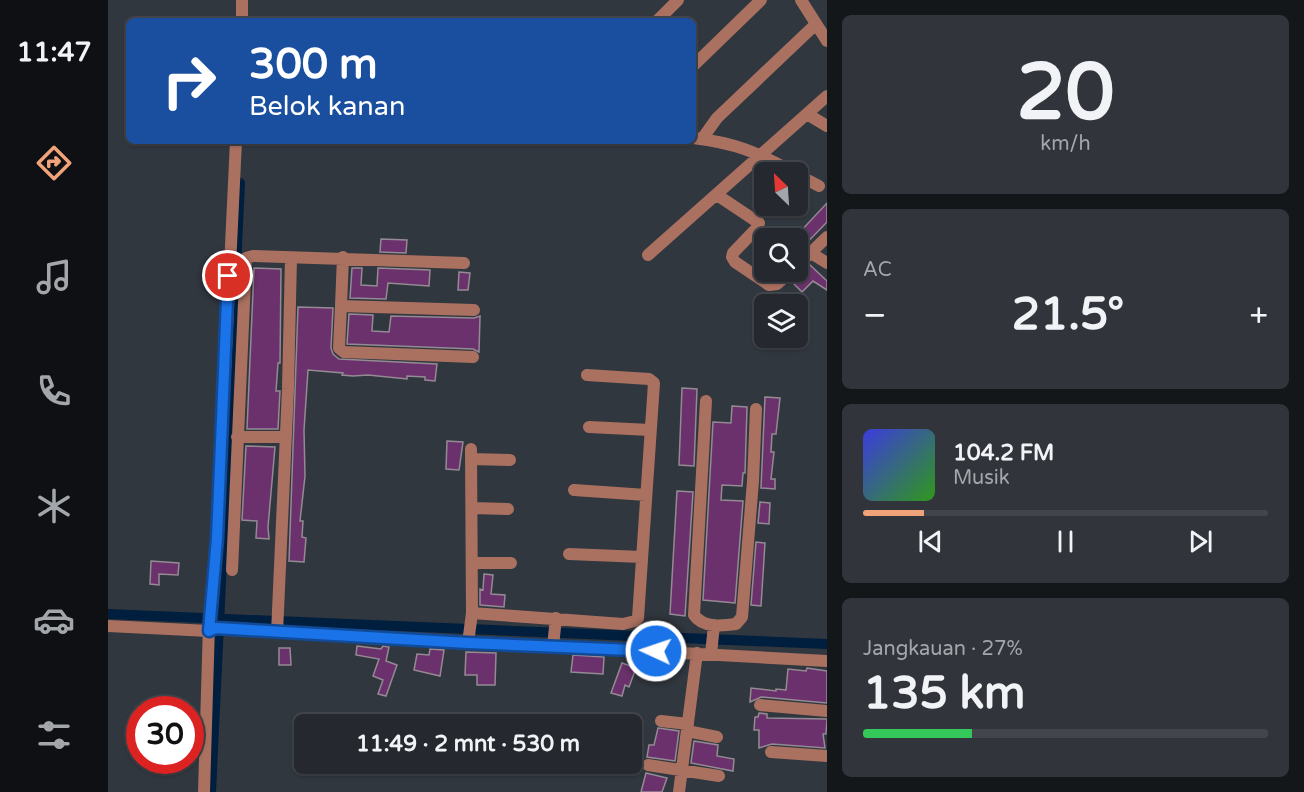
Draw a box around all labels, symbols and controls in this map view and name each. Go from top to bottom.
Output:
text: 11:47 [17,36,91,69]
text: 300 m [249,39,378,90]
icon: right [150,42,228,120]
text: 20 [1017,46,1114,140]
text: Belok kanan [249,90,405,123]
text: km/h [1040,132,1091,156]
icon: directions [33,142,75,184]
north arrow [754,162,808,216]
map controls [754,162,808,348]
button: search [754,228,808,282]
pin [202,250,253,301]
icon: music [33,256,75,298]
text: AC [863,258,892,282]
icon: arrive [211,259,244,292]
text: 21.5° [1012,288,1124,342]
button: layers [754,294,808,348]
text: − [863,296,887,335]
text: + [1249,296,1268,335]
icon: phone [33,370,75,412]
text: 104.2 FM [953,440,1054,466]
text: Musik [953,466,1010,490]
icon: climate [33,485,75,527]
icon: previous [914,525,947,558]
icon: pause [1049,525,1082,558]
icon: next [1184,525,1217,558]
icon: car [33,599,75,641]
position arrow [624,619,688,683]
text: Jangkauan · 27% [863,637,1023,661]
text: 135 km [863,667,1025,721]
speed limit sign: 30 [126,696,204,774]
icon: filters [33,714,75,756]
text: 11:49 · 2 mnt · 530 m [356,731,580,757]

